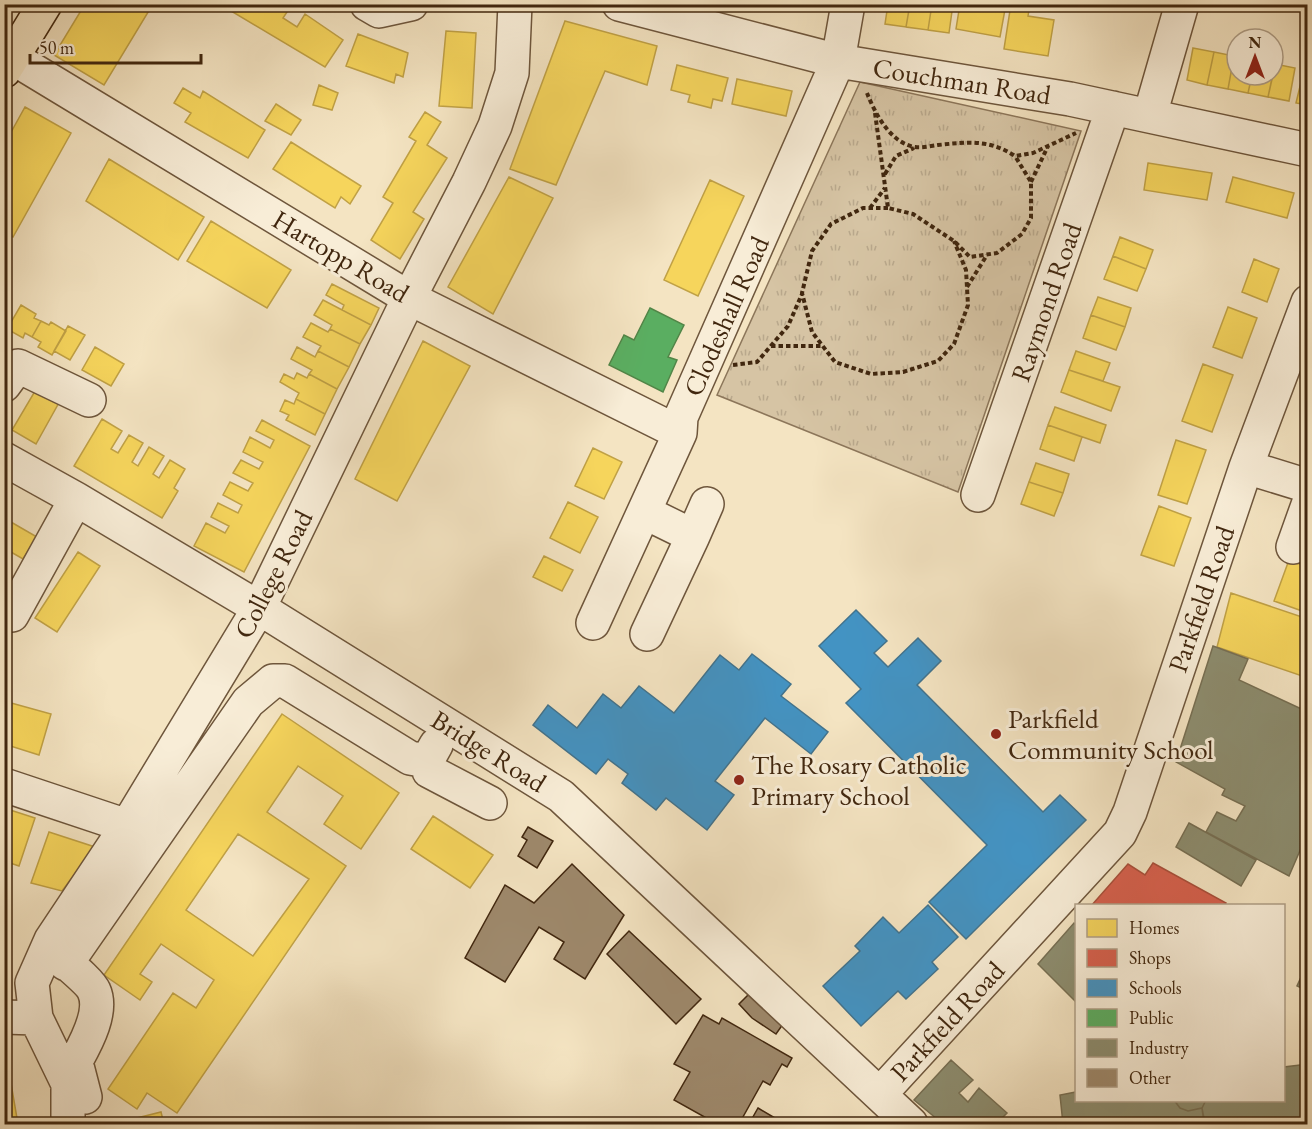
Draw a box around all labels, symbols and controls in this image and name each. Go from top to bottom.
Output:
scale bar [30,27,201,65]
north arrow [1225,27,1285,87]
text: N [1249,32,1262,53]
text: 50 m [39,36,74,59]
street label: Couchman Road [871,50,1054,112]
street label: Hartopp Road [266,201,416,311]
street label: Raymond Road [1002,218,1090,386]
street label: Clodeshall Road [675,230,777,401]
street label: College Road [226,503,320,644]
street label: Parkfield Road [1160,521,1242,677]
place label: Parkfield Community School [1008,701,1214,767]
street label: Bridge Road [425,702,553,800]
marker: Parkfield Community School [989,727,1003,741]
place label: The Rosary Catholic Primary School [751,747,967,813]
marker: The Rosary Catholic Primary School [732,773,746,787]
legend [1075,904,1285,1102]
text: Homes [1129,916,1180,939]
text: Shops [1129,946,1171,969]
street label: Parkfield Road [882,953,1012,1089]
text: Schools [1129,976,1182,999]
text: Public [1129,1006,1173,1029]
text: Industry [1129,1036,1189,1059]
text: Other [1129,1066,1171,1089]

